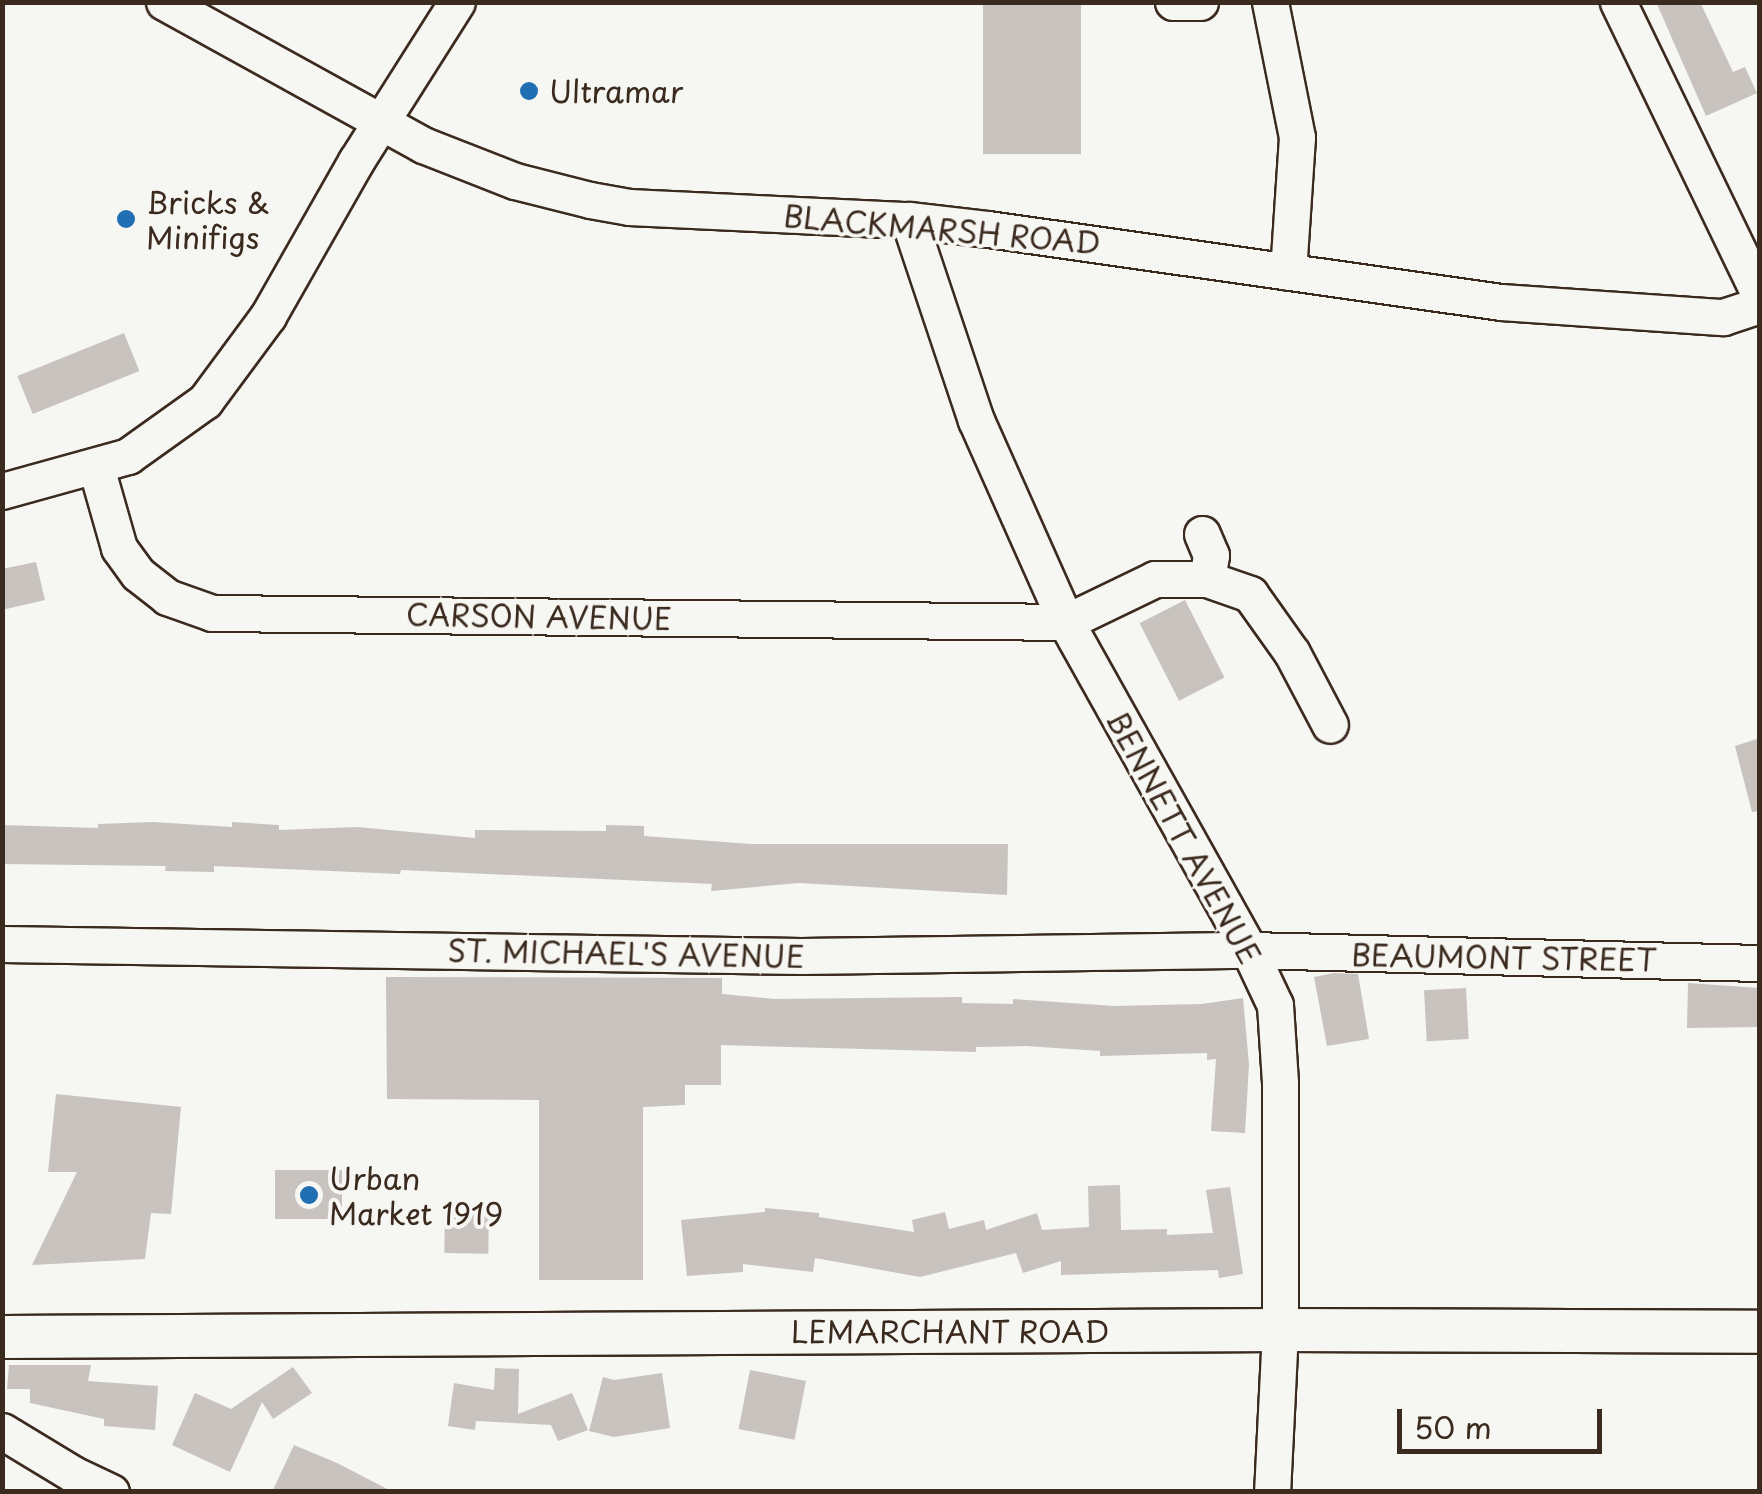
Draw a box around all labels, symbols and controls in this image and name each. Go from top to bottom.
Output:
place label: Ultramar [549,73,683,109]
marker: Ultramar [518,80,540,102]
place label: Bricks & Minifigs [146,184,270,254]
street label: BLACKMARSH ROAD [781,197,1103,261]
marker: Bricks & Minifigs [115,208,137,230]
street label: CARSON AVENUE [406,596,672,636]
street label: BENNETT AVENUE [1099,704,1269,970]
street label: ST. MICHAEL'S AVENUE [448,932,804,974]
street label: BEAUMONT STREET [1349,936,1659,978]
place label: Urban Market 1919 [329,1160,506,1230]
marker: Urban Market 1919 [298,1184,320,1206]
street label: LEMARCHANT ROAD [789,1313,1111,1349]
scale bar [1402,1389,1607,1451]
text: 50 m [1414,1404,1492,1449]

